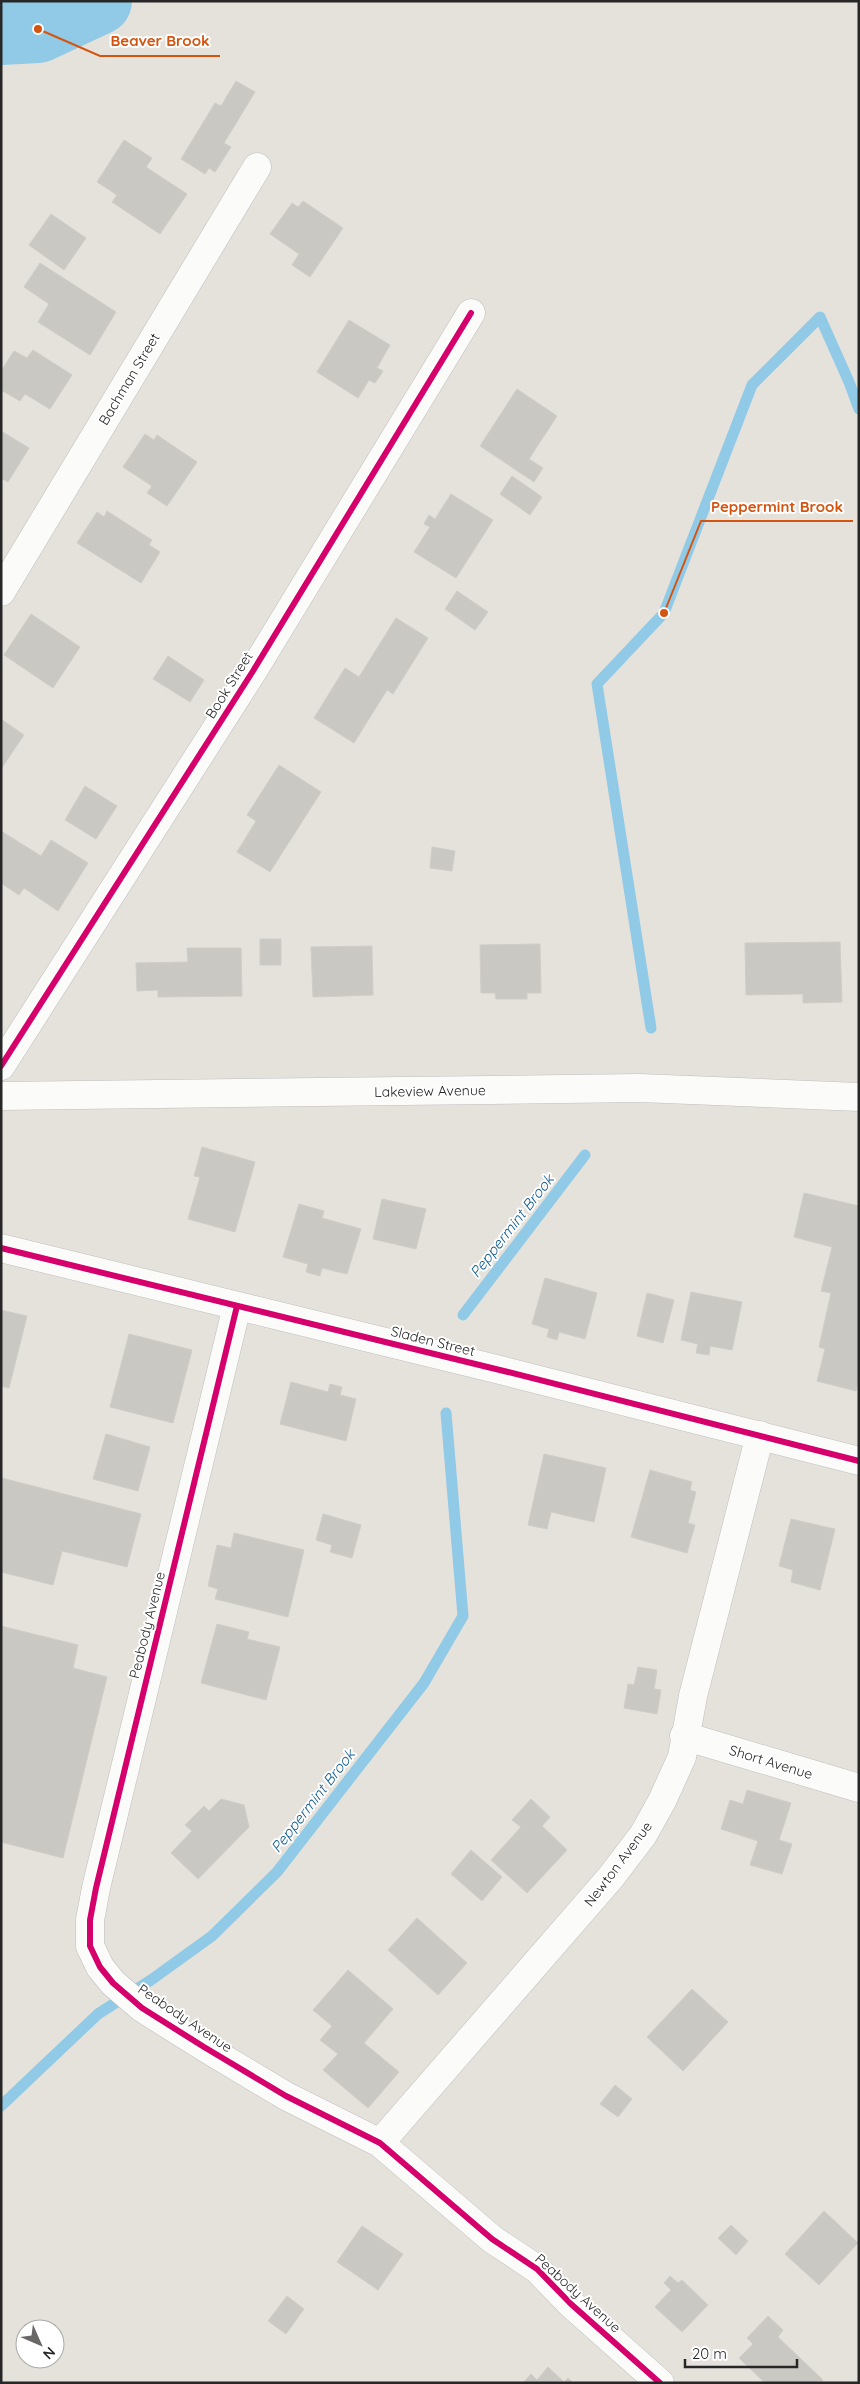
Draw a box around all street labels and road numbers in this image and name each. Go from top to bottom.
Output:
street label: Bachman Street [94,329,164,428]
street label: Book Street [201,648,257,722]
street label: Lakeview Avenue [374,1081,486,1101]
street label: Sladen Street [389,1322,477,1360]
street label: Peabody Avenue [125,1570,169,1680]
street label: Short Avenue [727,1741,815,1783]
street label: Newton Avenue [580,1818,656,1910]
street label: Peabody Avenue [134,1980,236,2056]
street label: Peabody Avenue [531,2250,625,2336]

